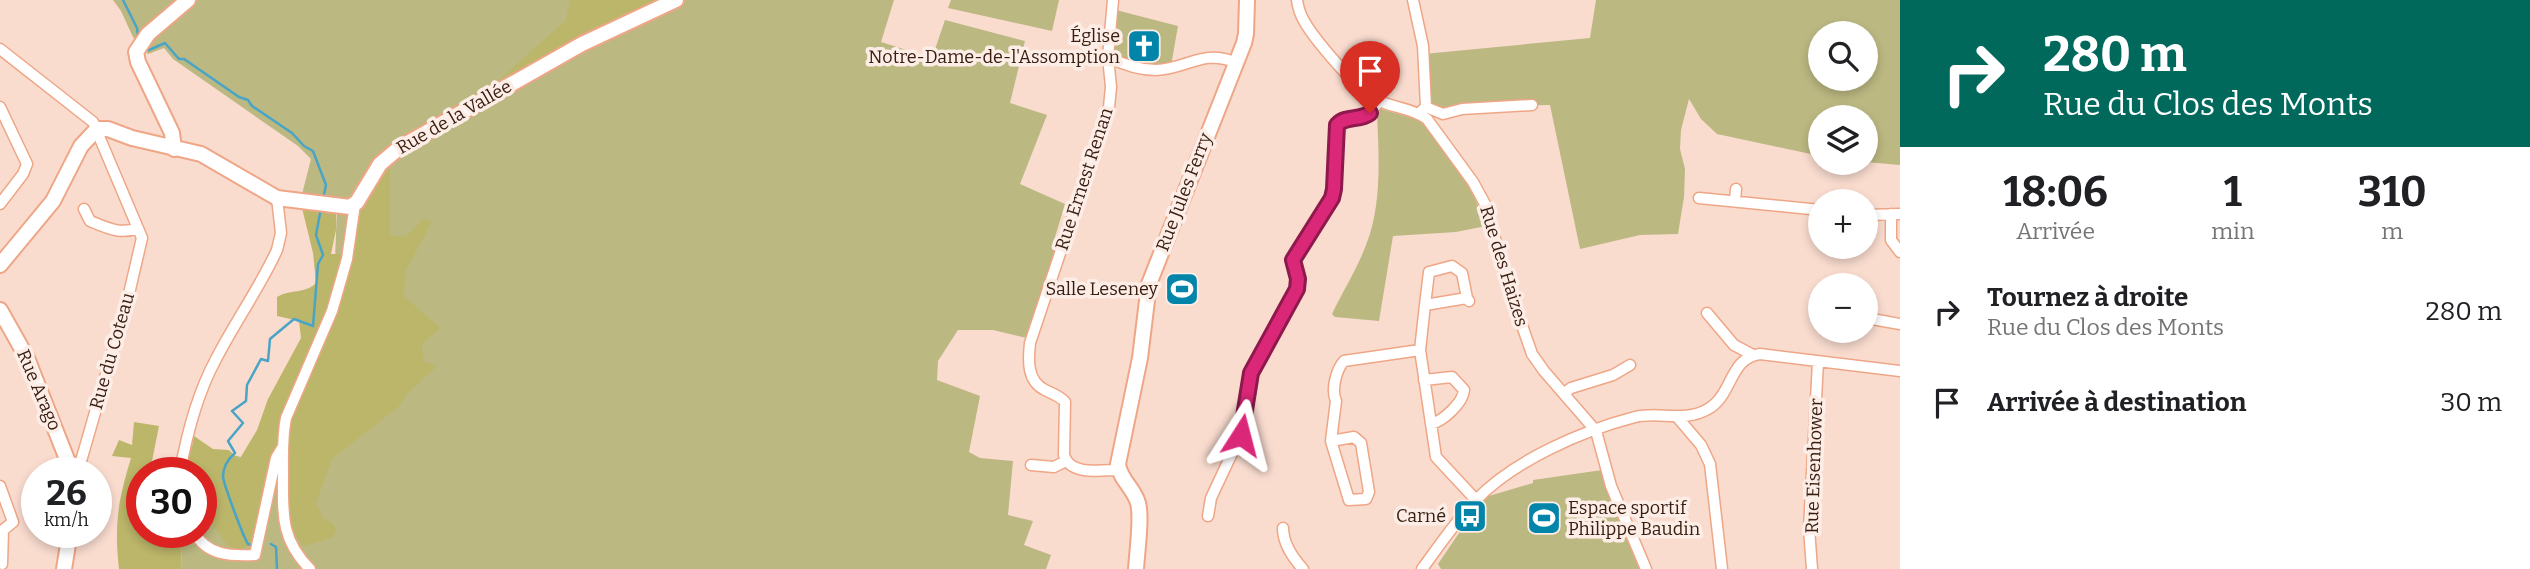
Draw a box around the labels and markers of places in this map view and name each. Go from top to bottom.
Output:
place label: Église Notre-Dame-de-l'Assomption [868,24,1121,68]
church icon: Église Notre-Dame-de-l'Assomption [1125,27,1163,65]
pin [1340,41,1400,113]
sports icon: Salle Leseney [1163,270,1201,308]
place label: Salle Leseney [1046,278,1158,300]
bus stop icon: Carné [1451,497,1489,535]
place label: Espace sportif Philippe Baudin [1568,497,1701,540]
sports icon: Espace sportif Philippe Baudin [1525,499,1563,537]
place label: Carné [1396,505,1446,527]

